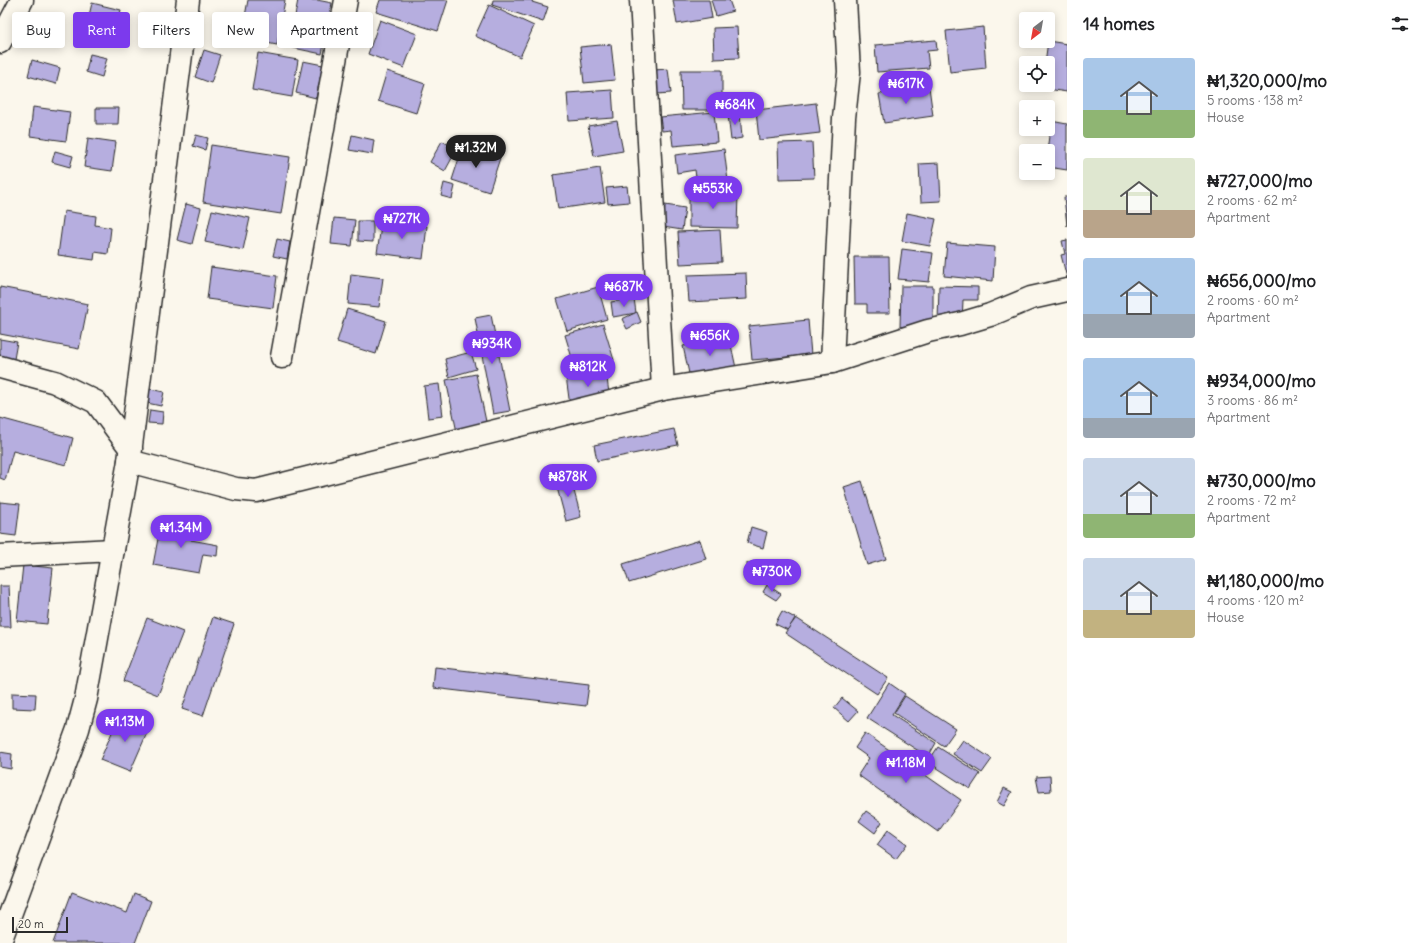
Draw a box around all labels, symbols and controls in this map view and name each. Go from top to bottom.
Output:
chip: Buy [12,12,65,48]
chip: Rent [73,12,130,48]
chip: Filters [138,12,204,48]
chip: New [212,12,269,48]
chip: Apartment [277,12,373,48]
north arrow [1019,12,1055,48]
map controls [1019,12,1055,180]
text: 14 homes [1083,13,1155,35]
icon: filters [1389,13,1411,35]
button: locate [1019,56,1055,92]
text: ₦1,320,000/mo [1207,70,1327,92]
pin: ₦617K [878,71,934,105]
icon: home [1115,74,1163,122]
text: ₦617K [888,75,924,92]
pin: ₦684K [707,92,763,126]
text: 5 rooms · 138 m² [1207,92,1303,109]
text: ₦684K [715,96,755,113]
button: + [1019,100,1055,136]
text: House [1207,109,1244,126]
pin: ₦1.32M [443,135,509,169]
text: ₦1.32M [455,139,497,156]
button: − [1019,144,1055,180]
text: ₦727,000/mo [1207,170,1313,192]
icon: home [1115,174,1163,222]
pin: ₦553K [685,176,741,210]
text: ₦553K [693,180,733,197]
text: 2 rooms · 62 m² [1207,192,1297,209]
pin: ₦727K [374,206,430,240]
text: Apartment [1207,209,1270,226]
text: ₦727K [383,210,421,227]
text: ₦656,000/mo [1207,270,1316,292]
pin: ₦687K [596,274,652,308]
icon: home [1115,274,1163,322]
text: ₦687K [605,278,643,295]
text: 2 rooms · 60 m² [1207,292,1299,309]
text: Apartment [1207,309,1270,326]
pin: ₦656K [682,323,738,357]
text: ₦656K [690,327,730,344]
pin: ₦934K [464,331,520,365]
text: ₦934K [472,335,512,352]
pin: ₦812K [560,354,616,388]
text: ₦812K [569,358,607,375]
text: ₦934,000/mo [1207,370,1316,392]
icon: home [1115,374,1163,422]
text: 3 rooms · 86 m² [1207,392,1298,409]
text: Apartment [1207,409,1270,426]
pin: ₦878K [540,464,596,498]
text: ₦878K [549,468,587,485]
text: ₦730,000/mo [1207,470,1316,492]
icon: home [1115,474,1163,522]
text: 2 rooms · 72 m² [1207,492,1296,509]
text: Apartment [1207,509,1270,526]
pin: ₦1.34M [148,515,214,549]
text: ₦1.34M [160,519,202,536]
pin: ₦730K [744,559,800,593]
text: ₦730K [752,563,792,580]
text: ₦1,180,000/mo [1207,570,1324,592]
icon: home [1115,574,1163,622]
text: 4 rooms · 120 m² [1207,592,1304,609]
text: House [1207,609,1244,626]
pin: ₦1.13M [92,709,158,743]
text: ₦1.13M [105,713,145,730]
pin: ₦1.18M [873,750,939,784]
text: ₦1.18M [886,754,926,771]
scale bar [12,915,68,934]
text: 20 m [18,917,44,931]

